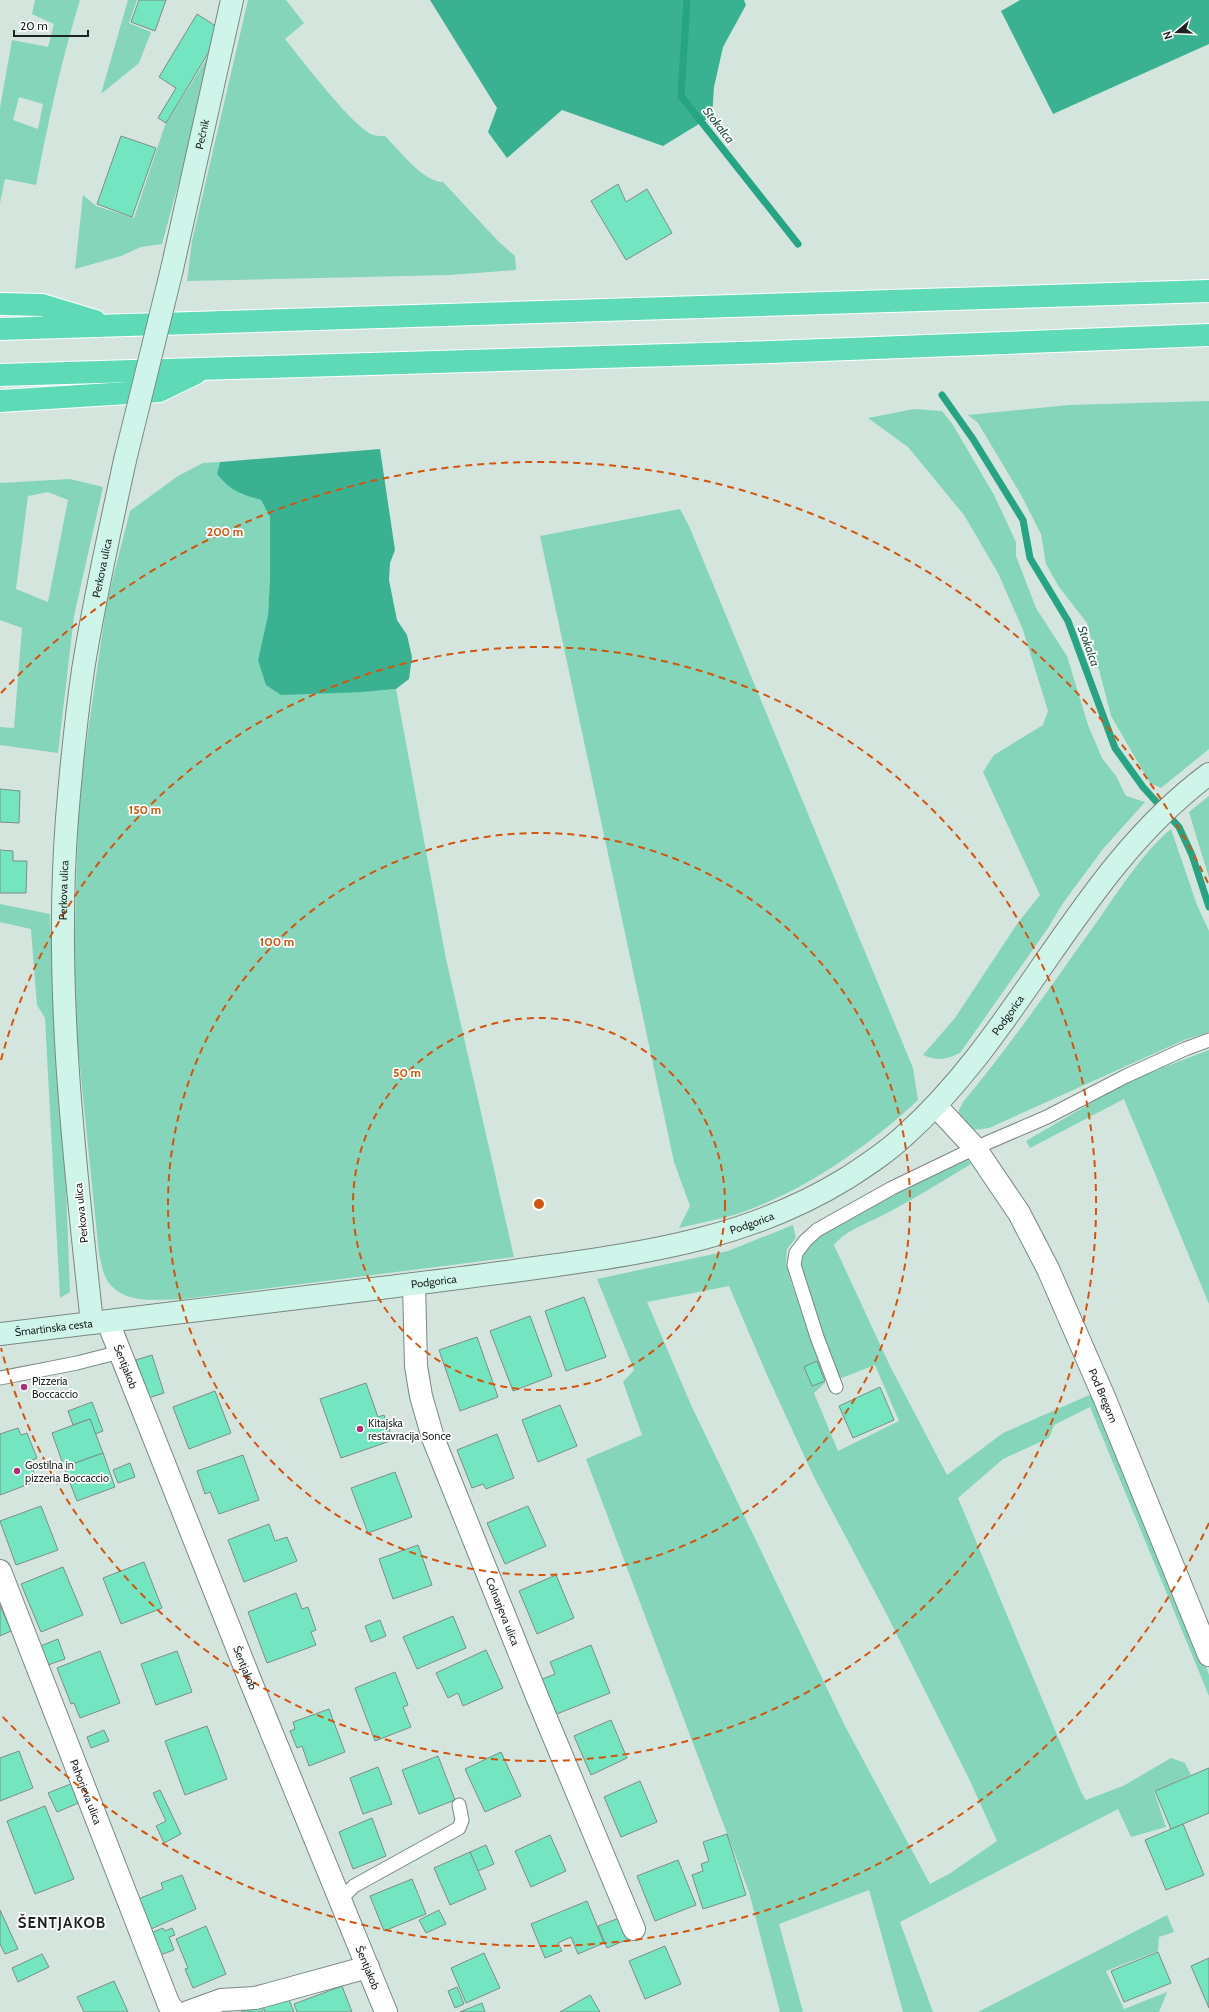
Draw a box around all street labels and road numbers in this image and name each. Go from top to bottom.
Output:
street label: Pečnik [192,118,212,151]
street label: Perkova ulica [89,536,115,599]
street label: Perkova ulica [56,859,71,920]
street label: Podgorica [989,992,1027,1038]
street label: Perkova ulica [71,1182,91,1244]
street label: Podgorica [728,1208,777,1237]
street label: Podgorica [410,1271,458,1291]
street label: Šmartinska cesta [14,1316,94,1339]
street label: Šentjakob [111,1342,141,1391]
street label: Pod Bregom [1085,1366,1121,1425]
street label: Colnarjeva ulica [483,1575,523,1648]
street label: Šentjakob [230,1644,260,1692]
street label: Pahorjeva ulica [67,1757,105,1827]
street label: Šentjakob [353,1944,383,1992]

